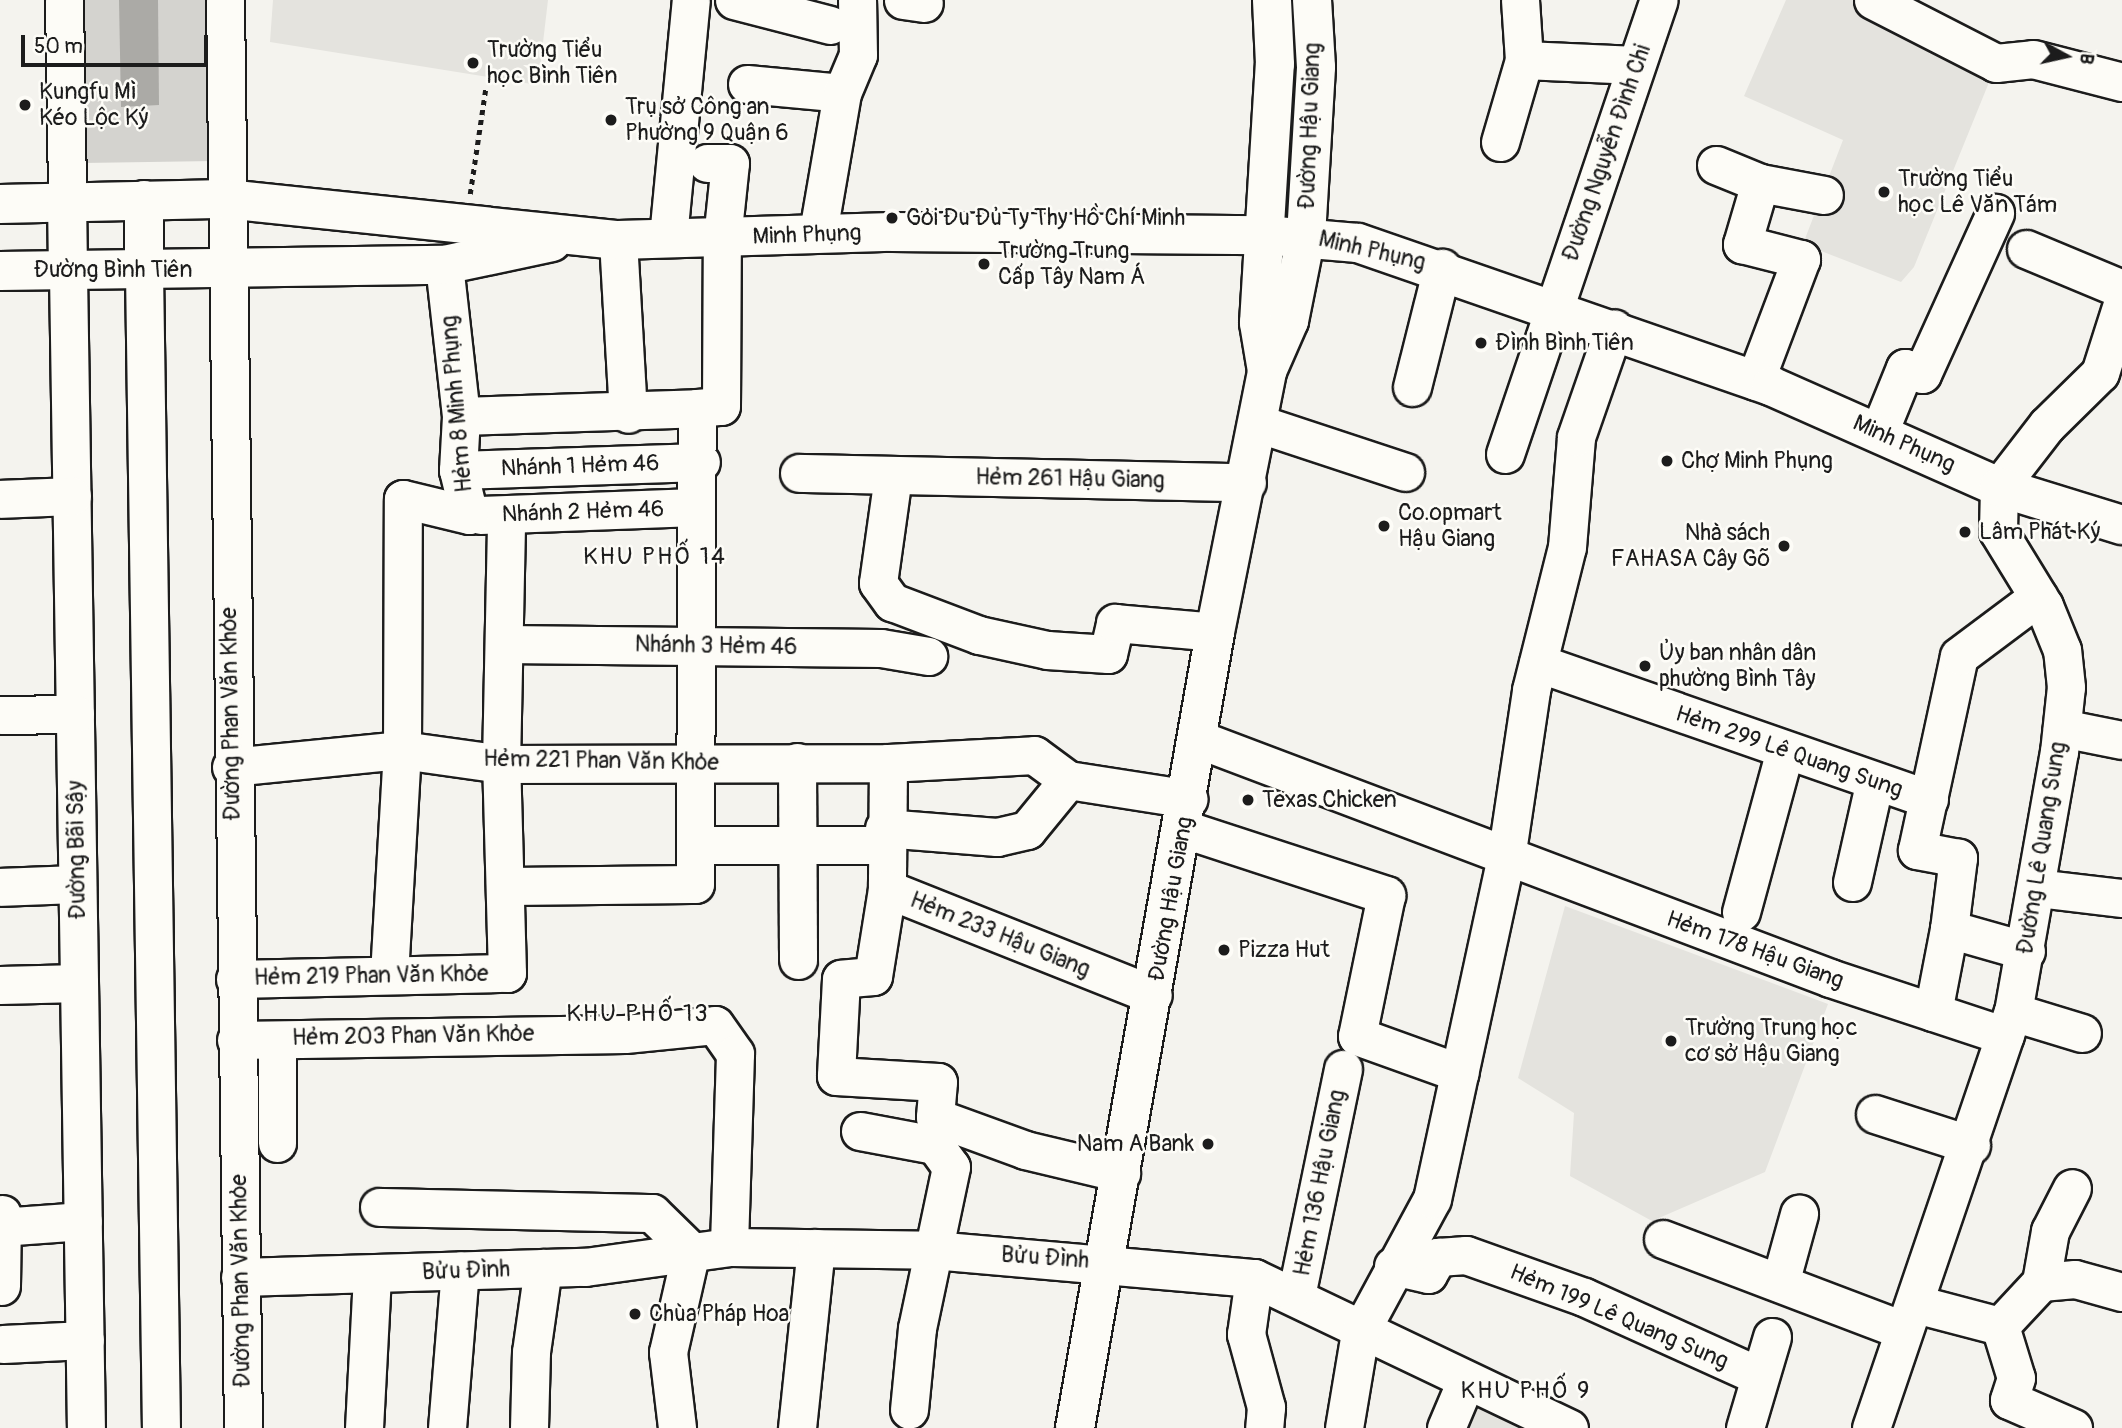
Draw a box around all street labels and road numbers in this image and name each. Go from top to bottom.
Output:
street label: Đường Nguyễn Đình Chi [1557,41,1657,265]
street label: Đường Hậu Giang [1293,42,1327,210]
street label: Minh Phụng [752,219,862,251]
street label: Minh Phụng [1316,225,1428,277]
street label: Đường Bình Tiên [33,256,193,284]
street label: Hẻm 8 Minh Phụng [436,314,478,494]
street label: Minh Phụng [1849,409,1959,479]
street label: Nhánh 1 Hẻm 46 [500,449,660,483]
street label: Hẻm 261 Hậu Giang [975,464,1165,494]
street label: Nhánh 2 Hẻm 46 [501,495,665,529]
street label: Đường Phan Văn Khỏe [215,607,247,821]
street label: Nhánh 3 Hẻm 46 [634,631,798,661]
street label: Hẻm 299 Lê Quang Sung [1672,700,1906,804]
street label: Đường Lê Quang Sung [2012,740,2072,956]
street label: Hẻm 221 Phan Văn Khỏe [483,745,719,777]
street label: Đường Bãi Sậy [62,780,92,920]
street label: Đường Hậu Giang [1143,814,1199,984]
street label: Hẻm 233 Hậu Giang [906,886,1094,984]
street label: Hẻm 178 Hậu Giang [1662,905,1848,995]
street label: Hẻm 219 Phan Văn Khỏe [254,960,488,992]
street label: Hẻm 203 Phan Văn Khỏe [292,1020,534,1052]
street label: Hẻm 136 Hậu Giang [1288,1087,1352,1279]
street label: Đường Phan Văn Khỏe [225,1174,257,1388]
street label: Bửu Đình [1000,1241,1090,1275]
street label: Bửu Đình [421,1256,511,1286]
street label: Hẻm 199 Lê Quang Sung [1506,1258,1732,1376]

